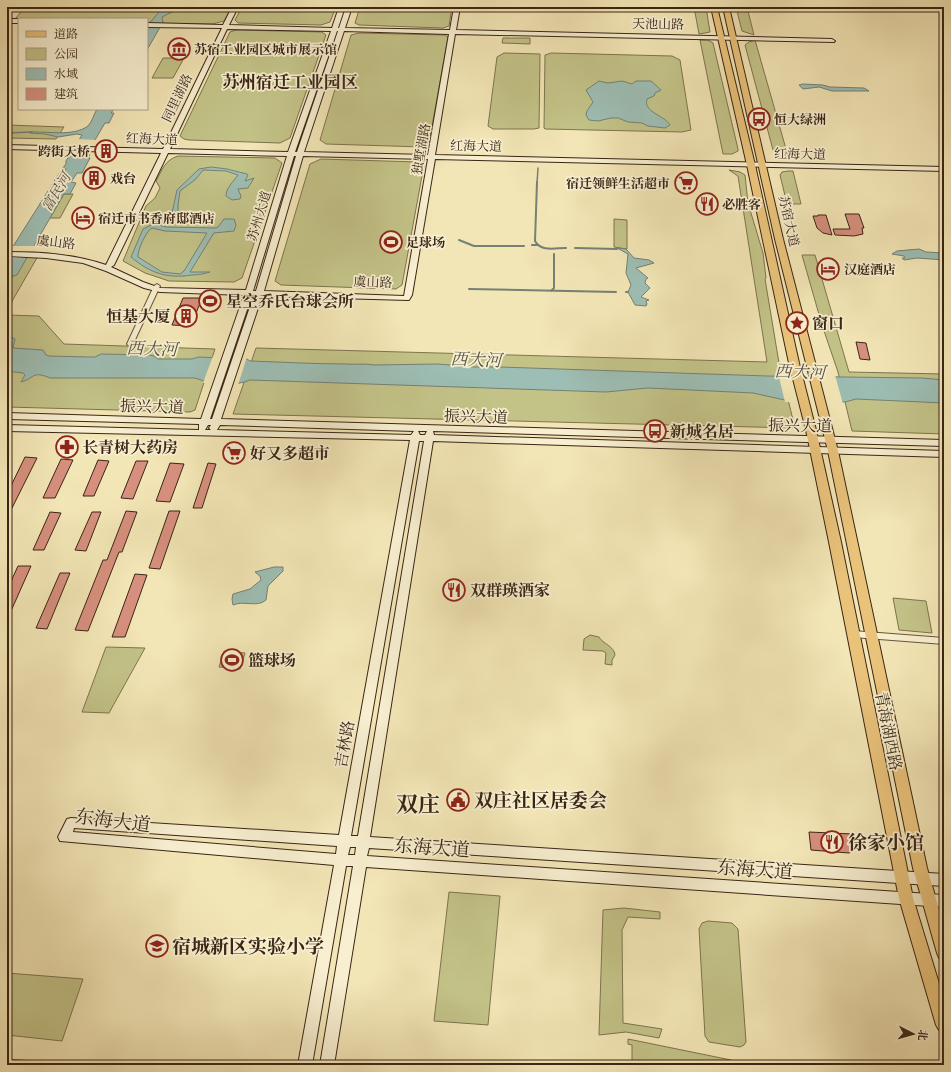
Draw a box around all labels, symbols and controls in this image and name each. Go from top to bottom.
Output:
street label: 天池山路 [632,14,684,34]
legend [18,18,148,110]
text: 道路 [54,25,78,42]
museum icon: 苏宿工业园区城市展示馆 [166,36,192,62]
place label: 苏宿工业园区城市展示馆 [194,40,337,59]
text: 公园 [54,45,78,62]
text: 水域 [54,65,78,82]
district label: 苏州宿迁工业园区 [222,69,358,94]
street label: 同里湖路 [157,70,197,126]
text: 建筑 [54,85,78,102]
bus stop icon: 恒大绿洲 [746,106,772,132]
place label: 恒大绿洲 [774,110,826,129]
street label: 独墅湖路 [407,122,435,176]
street label: 红海大道 [126,129,178,149]
street label: 红海大道 [450,136,502,156]
building icon: 跨街天桥 [93,138,119,164]
place label: 跨街天桥 [38,142,90,161]
street label: 红海大道 [774,144,826,164]
building icon: 戏台 [81,165,107,191]
water label: 富民河 [37,166,77,215]
place label: 戏台 [110,169,136,188]
supermarket icon: 宿迁领鲜生活超市 [673,170,699,196]
place label: 宿迁领鲜生活超市 [566,174,670,193]
street label: 苏州大道 [242,188,276,244]
restaurant icon: 必胜客 [694,191,720,217]
street label: 苏宿大道 [774,194,804,248]
place label: 必胜客 [722,195,761,214]
hotel icon: 宿迁市书香府邸酒店 [70,205,96,231]
place label: 宿迁市书香府邸酒店 [98,209,215,228]
sports icon: 足球场 [378,229,404,255]
street label: 虞山路 [36,231,76,253]
place label: 足球场 [406,233,445,252]
hotel icon: 汉庭酒店 [815,256,841,282]
place label: 汉庭酒店 [844,260,896,279]
street label: 虞山路 [353,272,393,292]
sports icon: 星空乔氏台球会所 [197,288,223,314]
place label: 星空乔氏台球会所 [226,289,354,313]
building icon: 恒基大厦 [173,303,199,329]
place label: 恒基大厦 [106,304,170,328]
place icon: 窗口 [784,310,810,336]
place label: 窗口 [812,311,844,335]
water label: 西大河 [126,335,181,361]
water label: 西大河 [450,346,505,372]
water label: 西大河 [774,358,829,384]
street label: 振兴大道 [120,393,184,419]
street label: 振兴大道 [444,403,508,429]
street label: 振兴大道 [768,412,832,438]
bus stop icon: 新城名居 [642,418,668,444]
place label: 新城名居 [670,419,734,443]
pharmacy icon: 长青树大药房 [54,434,80,460]
place label: 长青树大药房 [82,435,178,459]
supermarket icon: 好又多超市 [221,440,247,466]
place label: 好又多超市 [250,441,330,465]
restaurant icon: 双群瑛酒家 [441,577,467,603]
place label: 双群瑛酒家 [470,578,550,602]
sports icon: 篮球场 [219,647,245,673]
place label: 篮球场 [248,648,296,672]
street label: 青海湖西路 [870,689,908,773]
street label: 吉林路 [328,718,360,770]
place label: 双庄社区居委会 [474,786,607,814]
public building icon: 双庄社区居委会 [445,787,471,813]
district label: 双庄 [396,788,440,820]
street label: 东海大道 [74,801,152,839]
place label: 徐家小馆 [848,828,924,856]
restaurant icon: 徐家小馆 [819,829,845,855]
street label: 东海大道 [393,830,471,864]
street label: 东海大道 [716,852,794,886]
place label: 宿城新区实验小学 [172,932,324,960]
school or university icon: 宿城新区实验小学 [144,933,170,959]
north arrow [893,1014,933,1054]
text: 北 [914,1029,931,1041]

